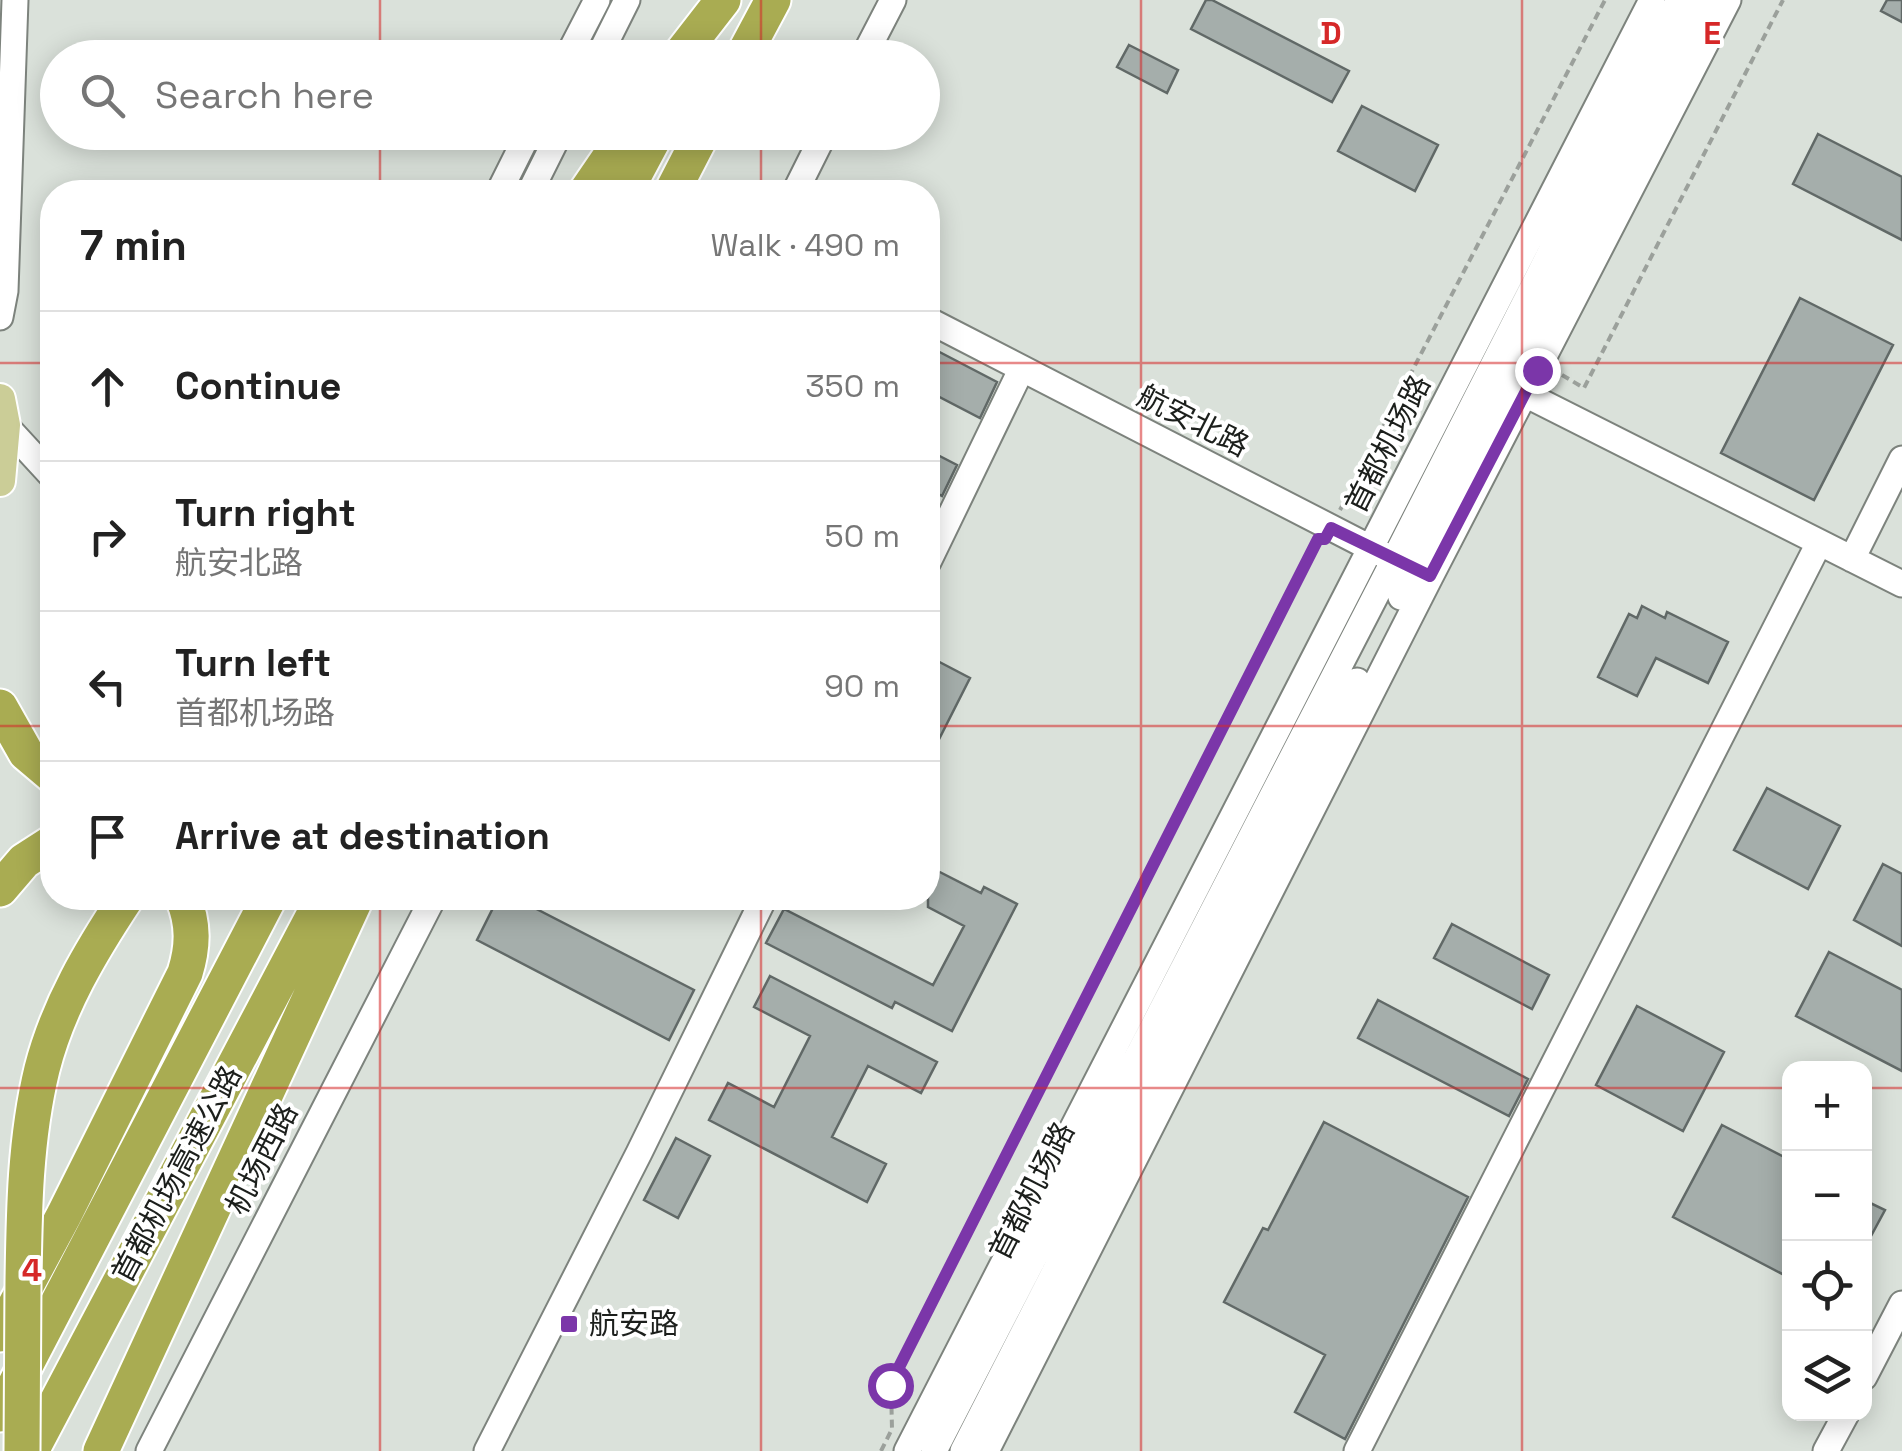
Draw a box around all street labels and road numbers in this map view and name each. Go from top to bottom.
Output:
street label: 首都机场路 [1336,368,1439,519]
street label: 航安北路 [1131,376,1256,465]
street label: 首都机场高速公路 [103,1059,250,1289]
street label: 机场西路 [217,1096,306,1221]
street label: 首都机场路 [980,1115,1083,1266]

